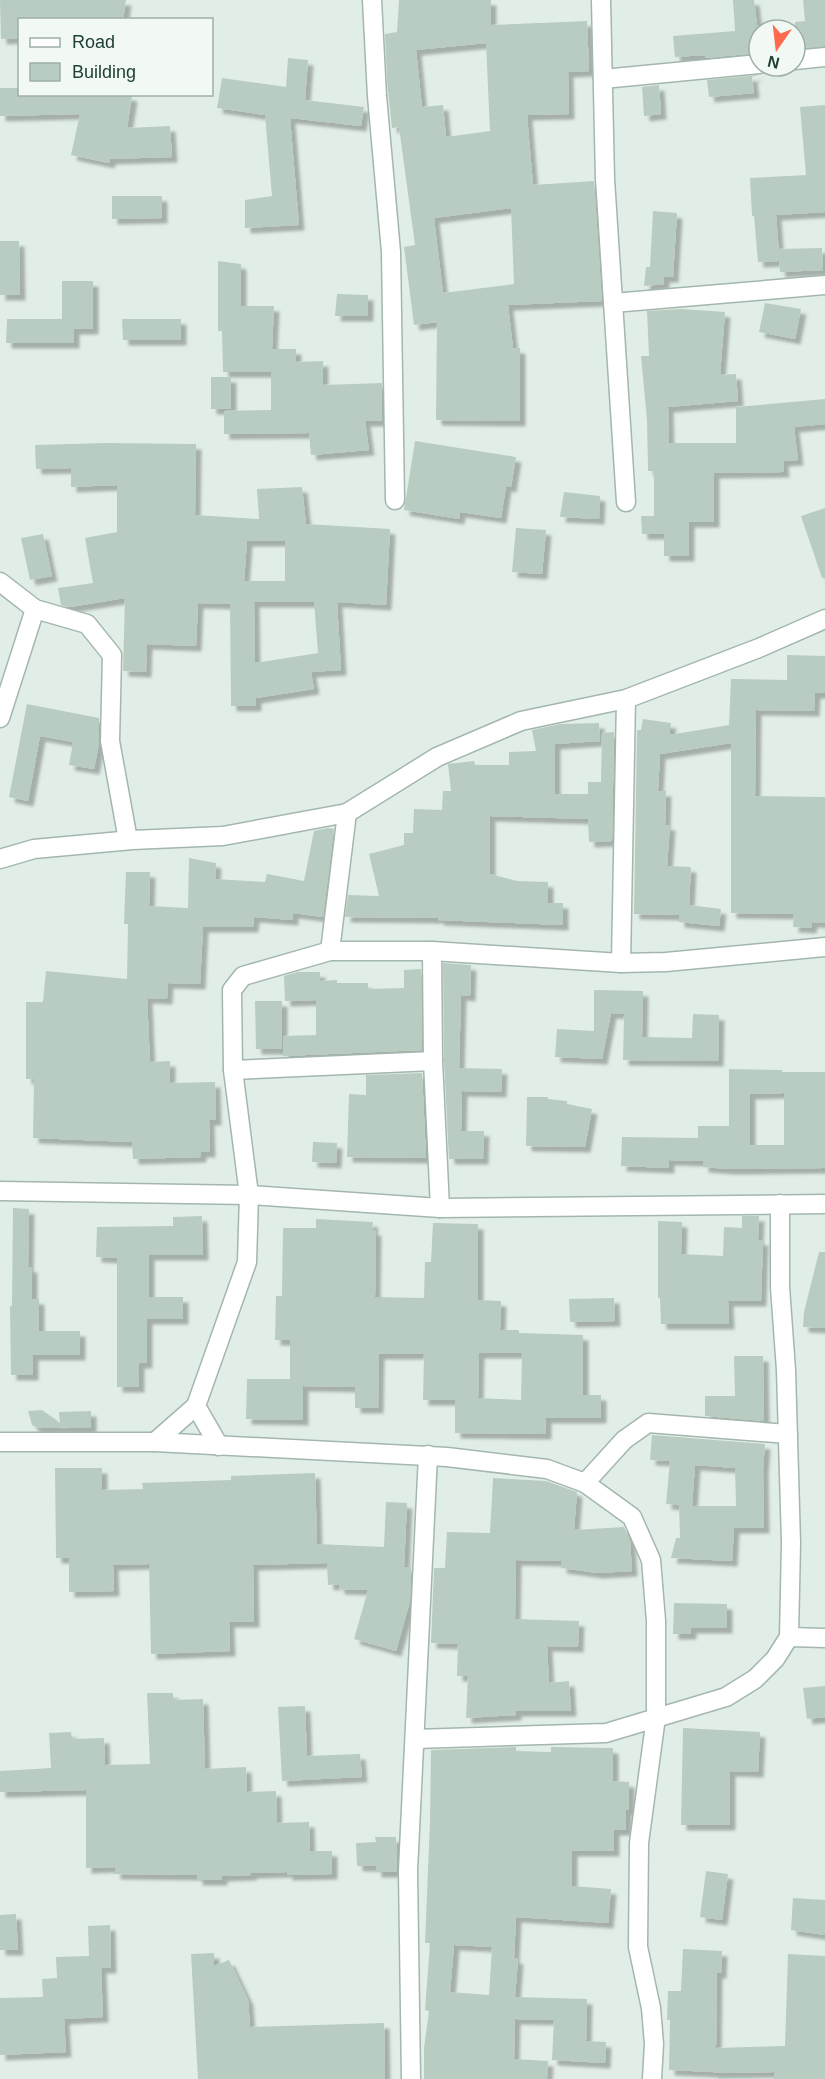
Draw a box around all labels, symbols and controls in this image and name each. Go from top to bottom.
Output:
legend [18,18,213,96]
north arrow [747,18,807,78]
text: Road [72,32,115,52]
text: N [766,52,781,72]
text: Building [72,62,136,82]

